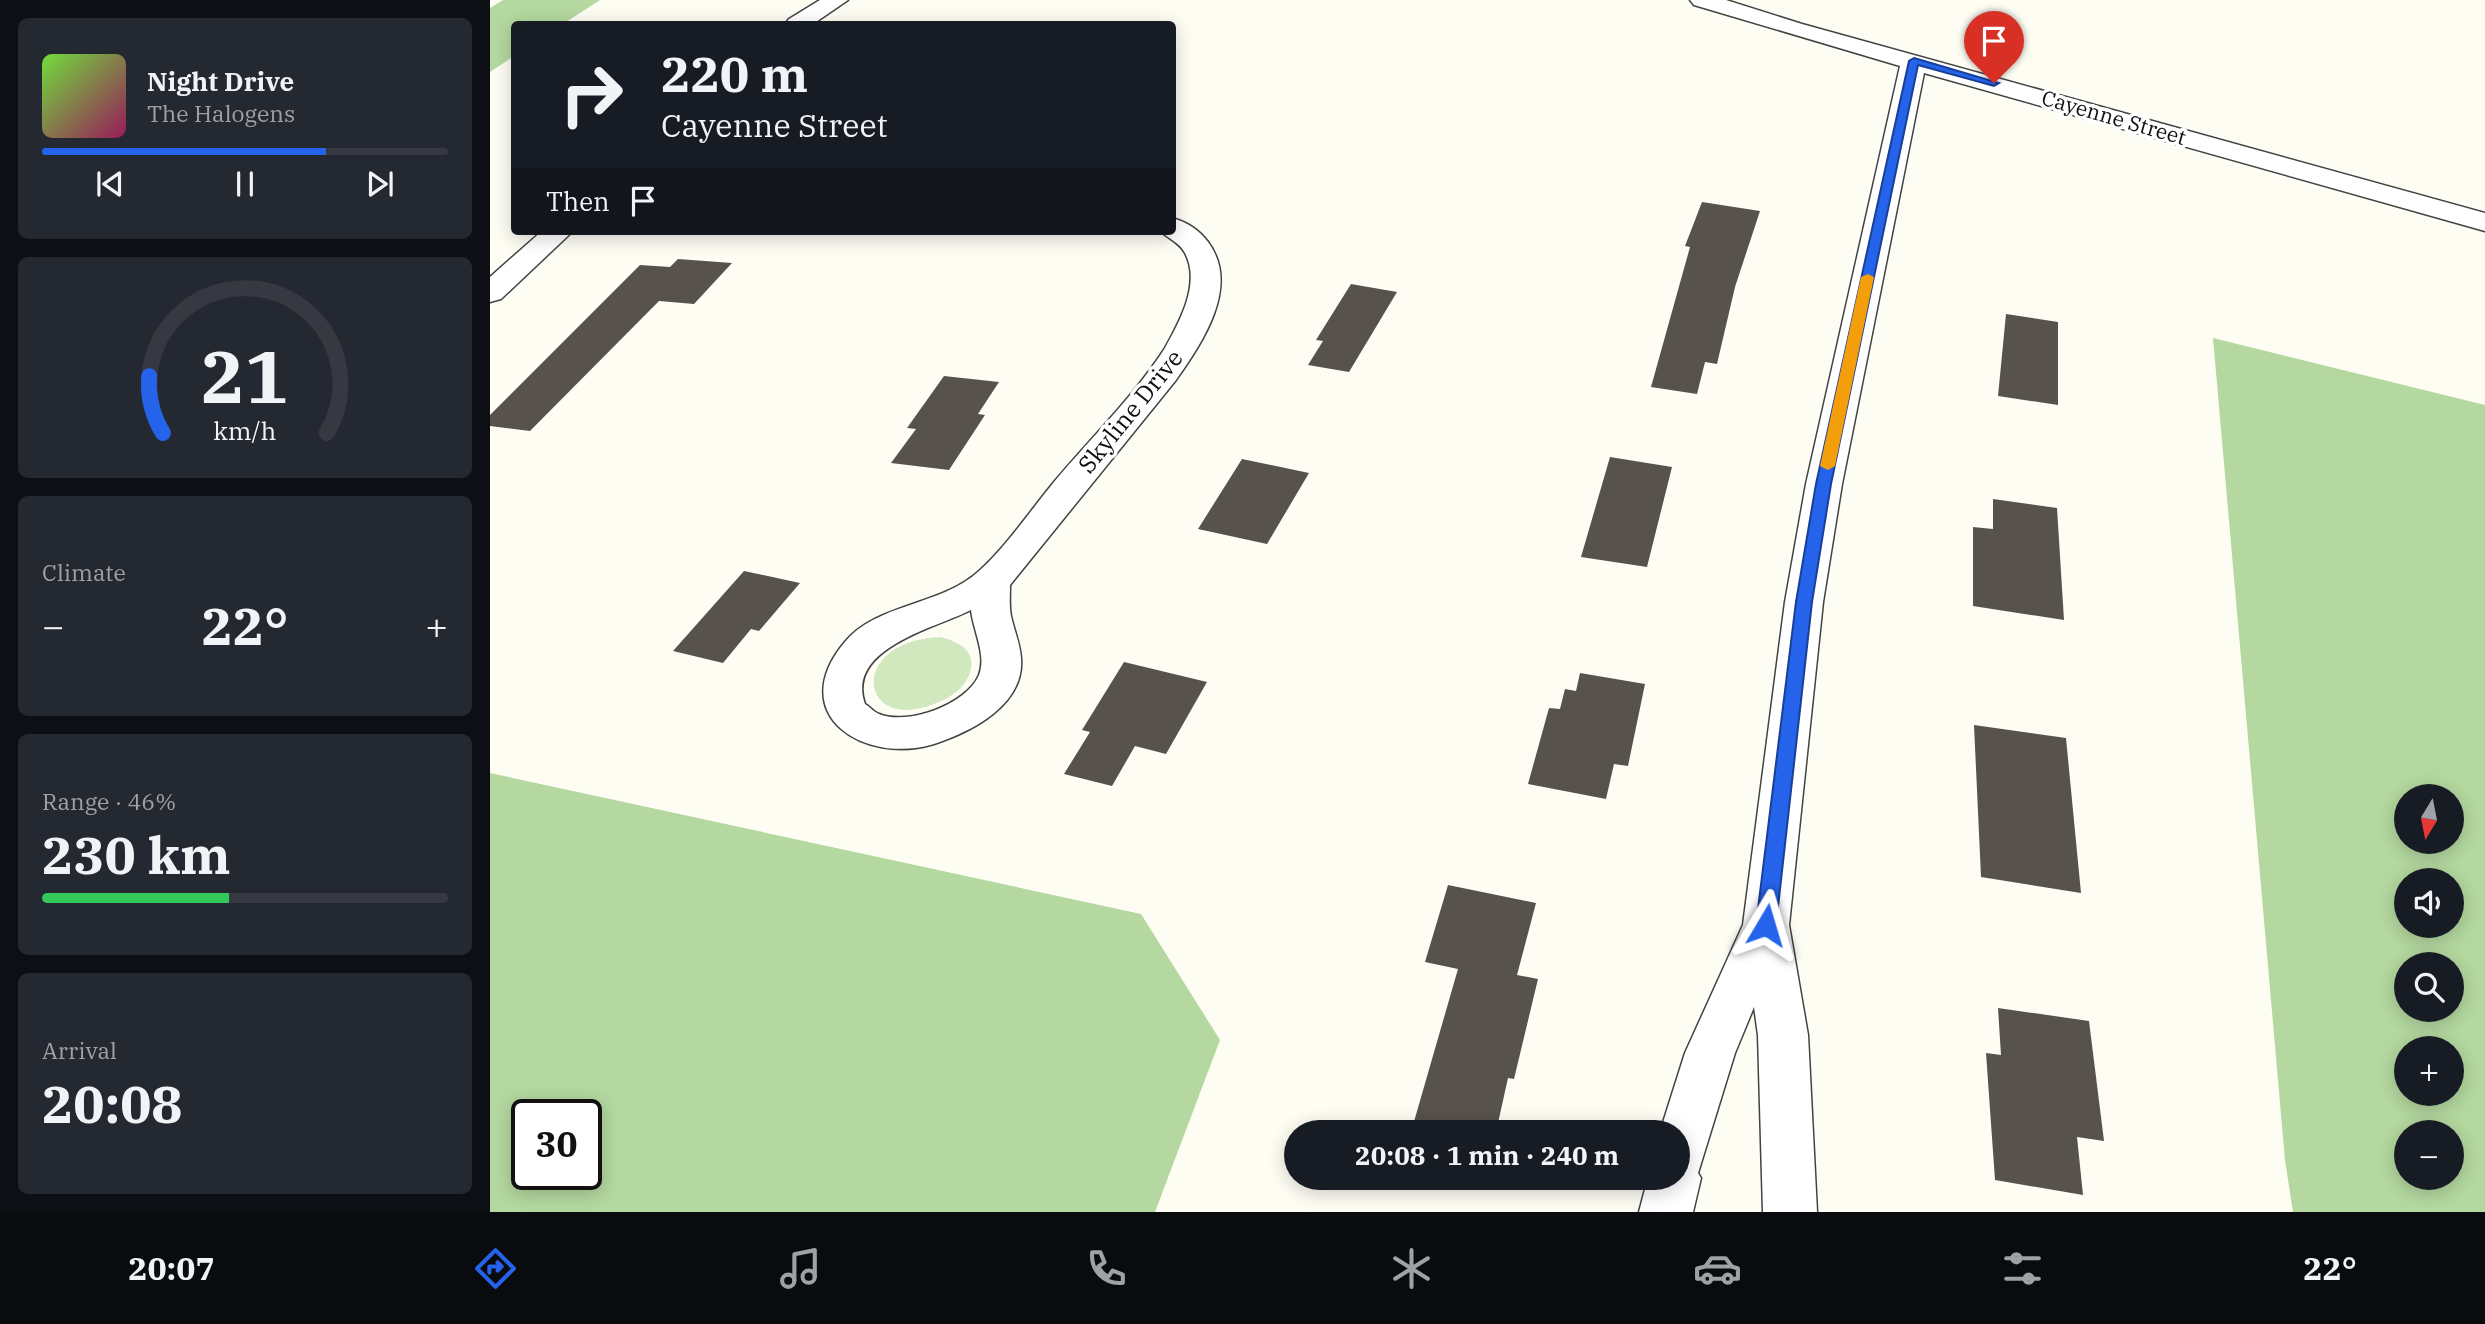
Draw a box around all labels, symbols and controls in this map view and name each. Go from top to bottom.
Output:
pin [1964,11,2024,83]
icon: arrive [1975,22,2013,60]
text: 220 m [661,42,808,105]
icon: right [546,49,637,140]
text: Night Drive [147,64,294,98]
street label: Cayenne Street [2039,83,2189,151]
text: The Halogens [147,98,295,128]
text: Cayenne Street [661,104,888,146]
icon: previous [91,165,129,203]
icon: pause [226,165,264,203]
icon: next [361,165,399,203]
icon: arrive [624,182,662,220]
text: Then [546,184,610,218]
text: 21 [201,329,289,424]
street label: Skyline Drive [1070,343,1190,479]
text: km/h [213,414,277,447]
text: Climate [42,557,126,587]
text: 22° [202,592,288,659]
text: − [42,601,65,650]
text: + [425,601,448,650]
north arrow [2394,784,2464,854]
map controls [2394,784,2464,1190]
text: Range · 46% [42,786,176,816]
text: 230 km [42,821,231,888]
button: sound [2394,868,2464,938]
position arrow [1729,888,1803,962]
button: search [2394,952,2464,1022]
text: Arrival [42,1035,117,1065]
button: + [2394,1036,2464,1106]
text: 20:08 [42,1070,183,1137]
speed limit sign: 30 [511,1099,602,1190]
button: − [2394,1120,2464,1190]
text: 20:08 · 1 min · 240 m [1355,1138,1619,1172]
icon: directions [471,1244,520,1293]
icon: music [776,1244,825,1293]
icon: phone [1082,1244,1131,1293]
icon: climate [1387,1244,1436,1293]
icon: car [1693,1244,1742,1293]
icon: filters [1998,1244,2047,1293]
text: 20:07 [128,1247,215,1289]
text: 22° [2303,1247,2357,1289]

